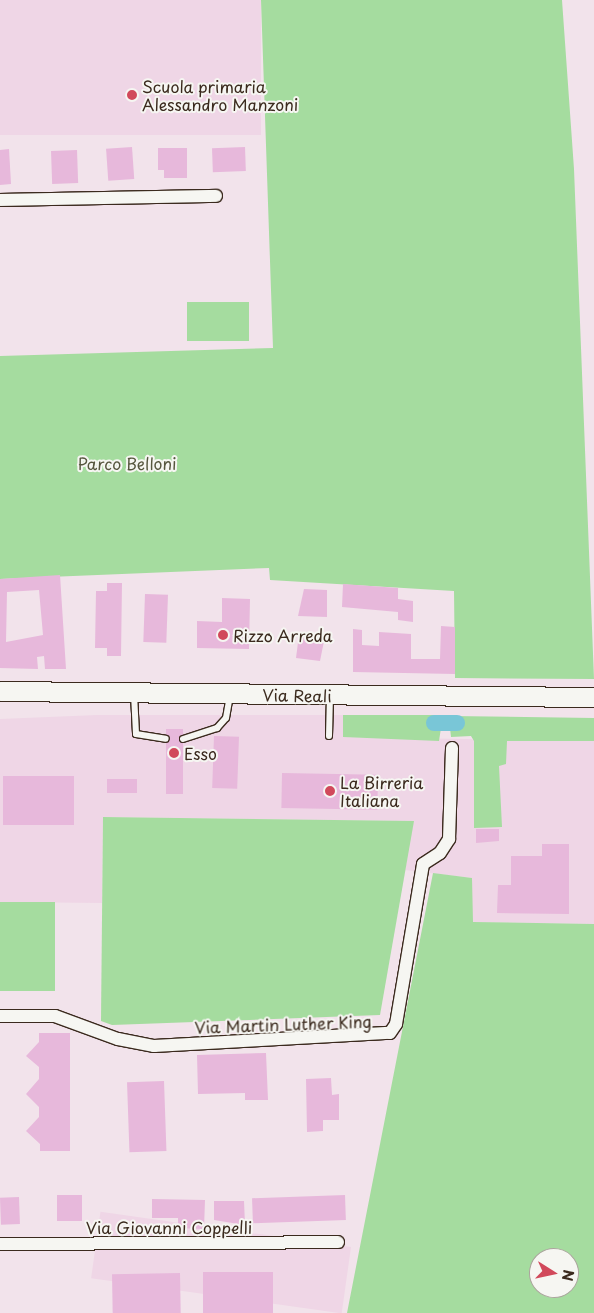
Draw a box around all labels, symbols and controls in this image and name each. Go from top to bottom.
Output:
place label: Scuola primaria Alessandro Manzoni [142,76,298,114]
marker: Scuola primaria Alessandro Manzoni [126,89,138,101]
park label: Parco Belloni [76,453,178,473]
place label: Rizzo Arreda [233,625,333,645]
marker: Rizzo Arreda [217,629,229,641]
street label: Via Reali [262,685,332,705]
place label: Esso [184,743,217,763]
marker: Esso [168,747,180,759]
place label: La Birreria Italiana [340,772,424,810]
marker: La Birreria Italiana [324,785,336,797]
street label: Via Martin Luther King [194,1011,372,1037]
street label: Via Giovanni Coppelli [86,1217,252,1237]
north arrow [529,1248,579,1298]
text: N [557,1268,580,1283]

